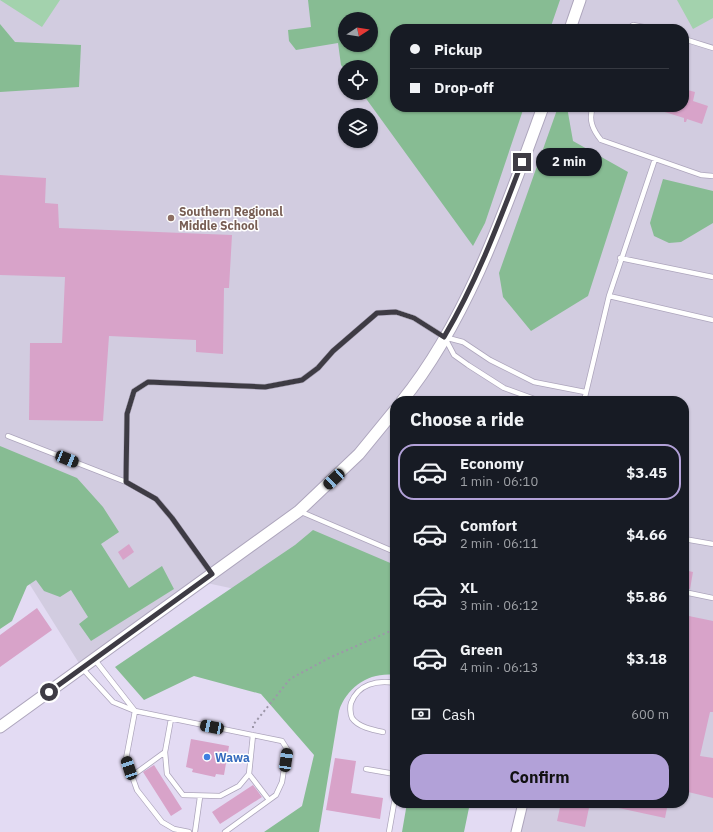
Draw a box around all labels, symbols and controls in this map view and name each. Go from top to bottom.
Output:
north arrow [338,12,378,52]
map controls [338,12,378,148]
text: Pickup [434,40,482,59]
button: locate [338,60,378,100]
text: Drop-off [434,78,494,97]
button: layers [338,108,378,148]
callout: 2 min [536,148,602,176]
route end [513,153,531,171]
text: 2 min [552,153,586,170]
place label: Southern Regional Middle School [179,204,283,233]
marker: Southern Regional Middle School [166,213,176,223]
text: Choose a ride [410,408,524,431]
car [54,449,80,469]
icon: car [412,454,448,490]
text: Economy [460,454,524,473]
text: $3.45 [626,463,667,482]
car [321,466,347,492]
text: 1 min · 06:10 [460,473,538,490]
icon: car [412,516,448,552]
text: Comfort [460,516,517,535]
text: $4.66 [626,525,667,544]
text: 2 min · 06:11 [460,535,538,552]
icon: car [412,578,448,614]
text: XL [460,578,478,597]
text: $5.86 [626,587,667,606]
text: 3 min · 06:12 [460,597,538,614]
icon: car [412,640,448,676]
text: Green [460,640,503,659]
text: $3.18 [626,649,667,668]
text: 4 min · 06:13 [460,659,538,676]
route start [40,683,58,701]
icon: cash [410,703,432,725]
text: Cash [442,705,475,724]
text: 600 m [631,706,669,723]
car [199,719,225,735]
car [278,747,294,773]
place label: Wawa [215,750,250,765]
marker: Wawa [202,752,212,762]
button: Confirm [410,754,669,800]
car [120,755,138,781]

